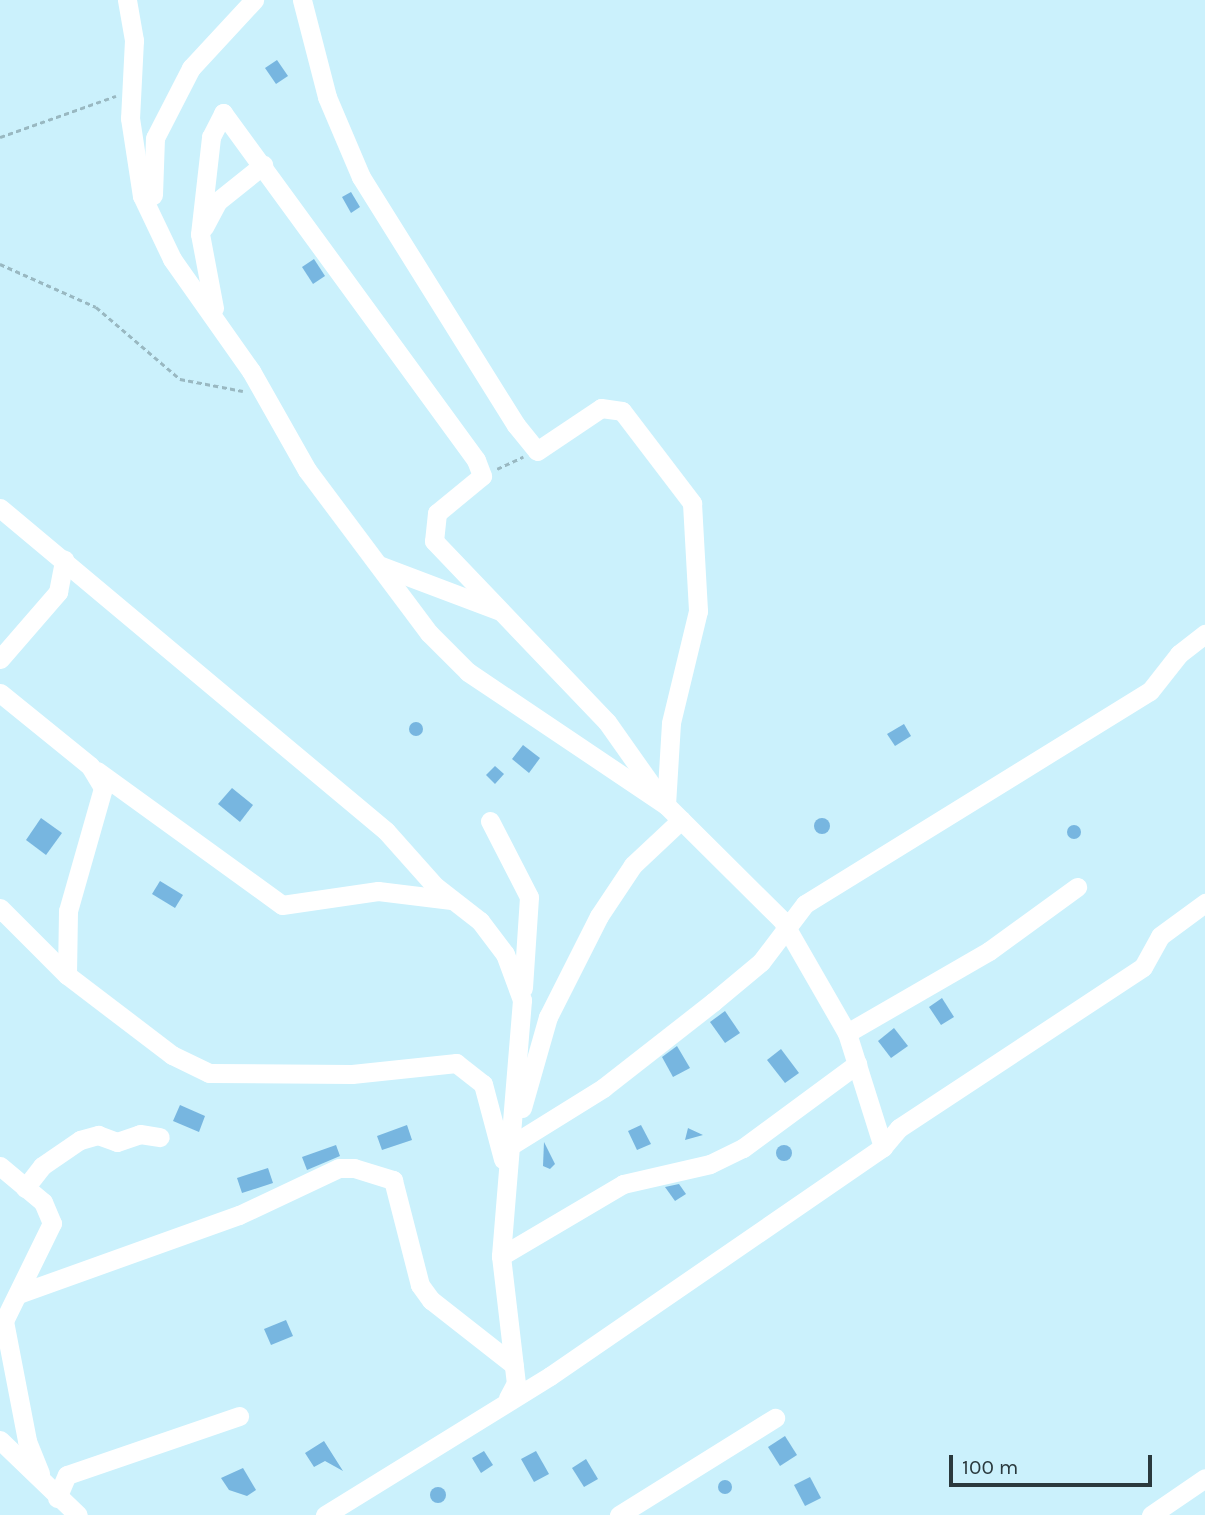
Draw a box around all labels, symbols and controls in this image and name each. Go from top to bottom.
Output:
scale bar [953,1442,1156,1486]
text: 100 m [962,1455,1019,1479]

